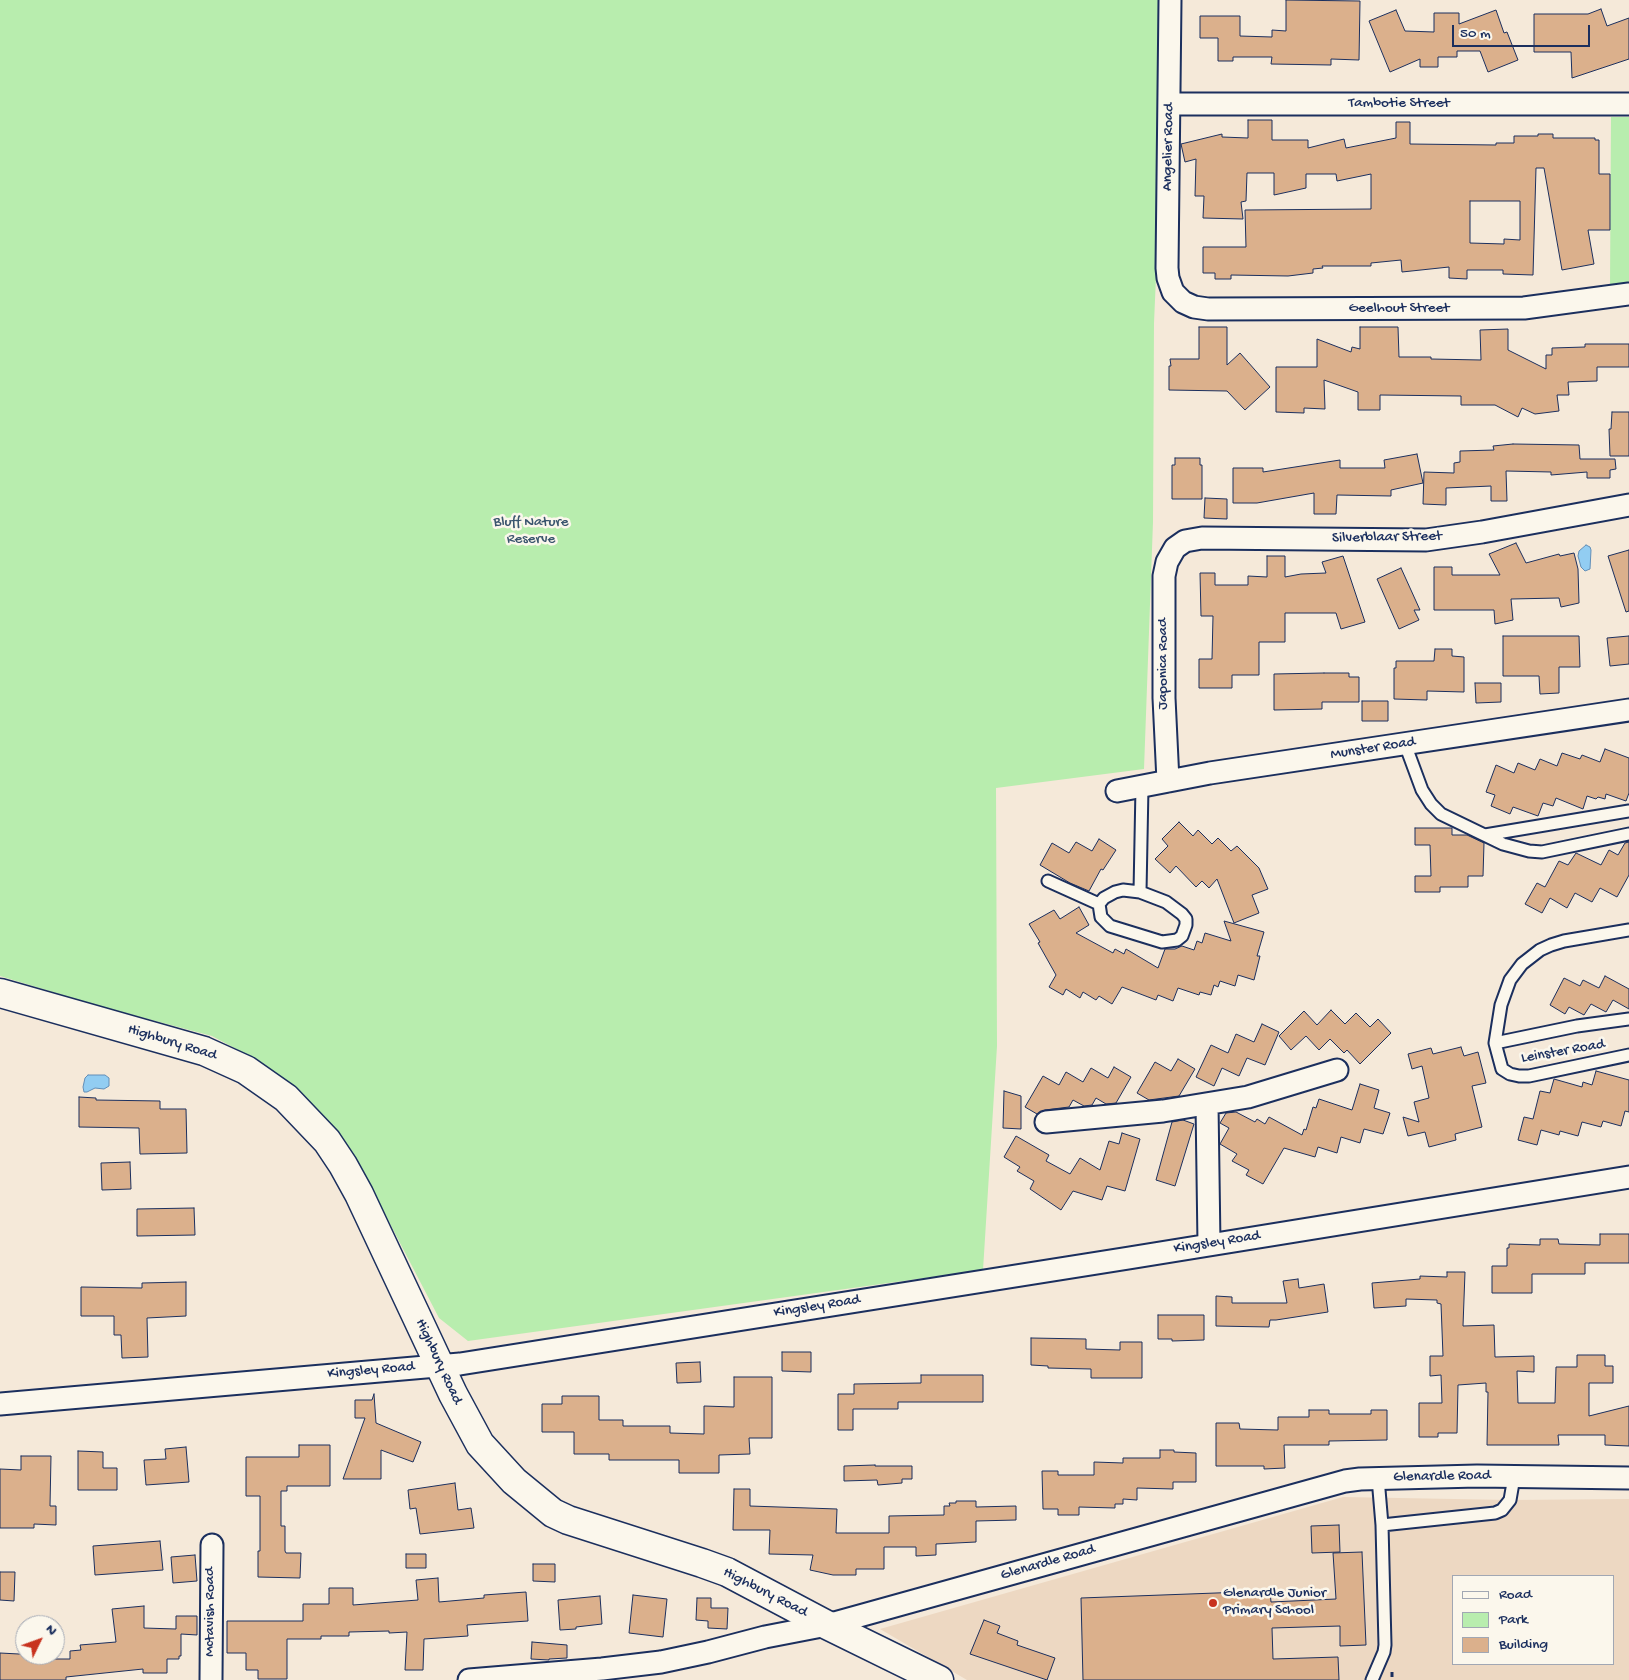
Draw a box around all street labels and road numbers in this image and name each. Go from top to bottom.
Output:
street label: Tambotie Street [1348,95,1450,113]
street label: Angelier Road [1159,103,1179,191]
street label: Geelhout Street [1349,300,1449,318]
street label: Silverblaar Street [1332,528,1442,548]
street label: Japonica Road [1155,618,1173,710]
street label: Munster Road [1329,733,1417,765]
street label: Highbury Road [125,1021,219,1065]
street label: Leinster Road [1520,1036,1606,1068]
street label: Kingsley Road [1172,1227,1262,1259]
street label: Kingsley Road [772,1291,862,1323]
street label: Highbury Road [410,1316,466,1408]
street label: Kingsley Road [327,1358,415,1384]
street label: Glenardle Road [1393,1467,1491,1487]
street label: Glenardle Road [999,1541,1097,1585]
street label: Highbury Road [720,1564,810,1622]
street label: Mctavish Road [202,1567,220,1657]

